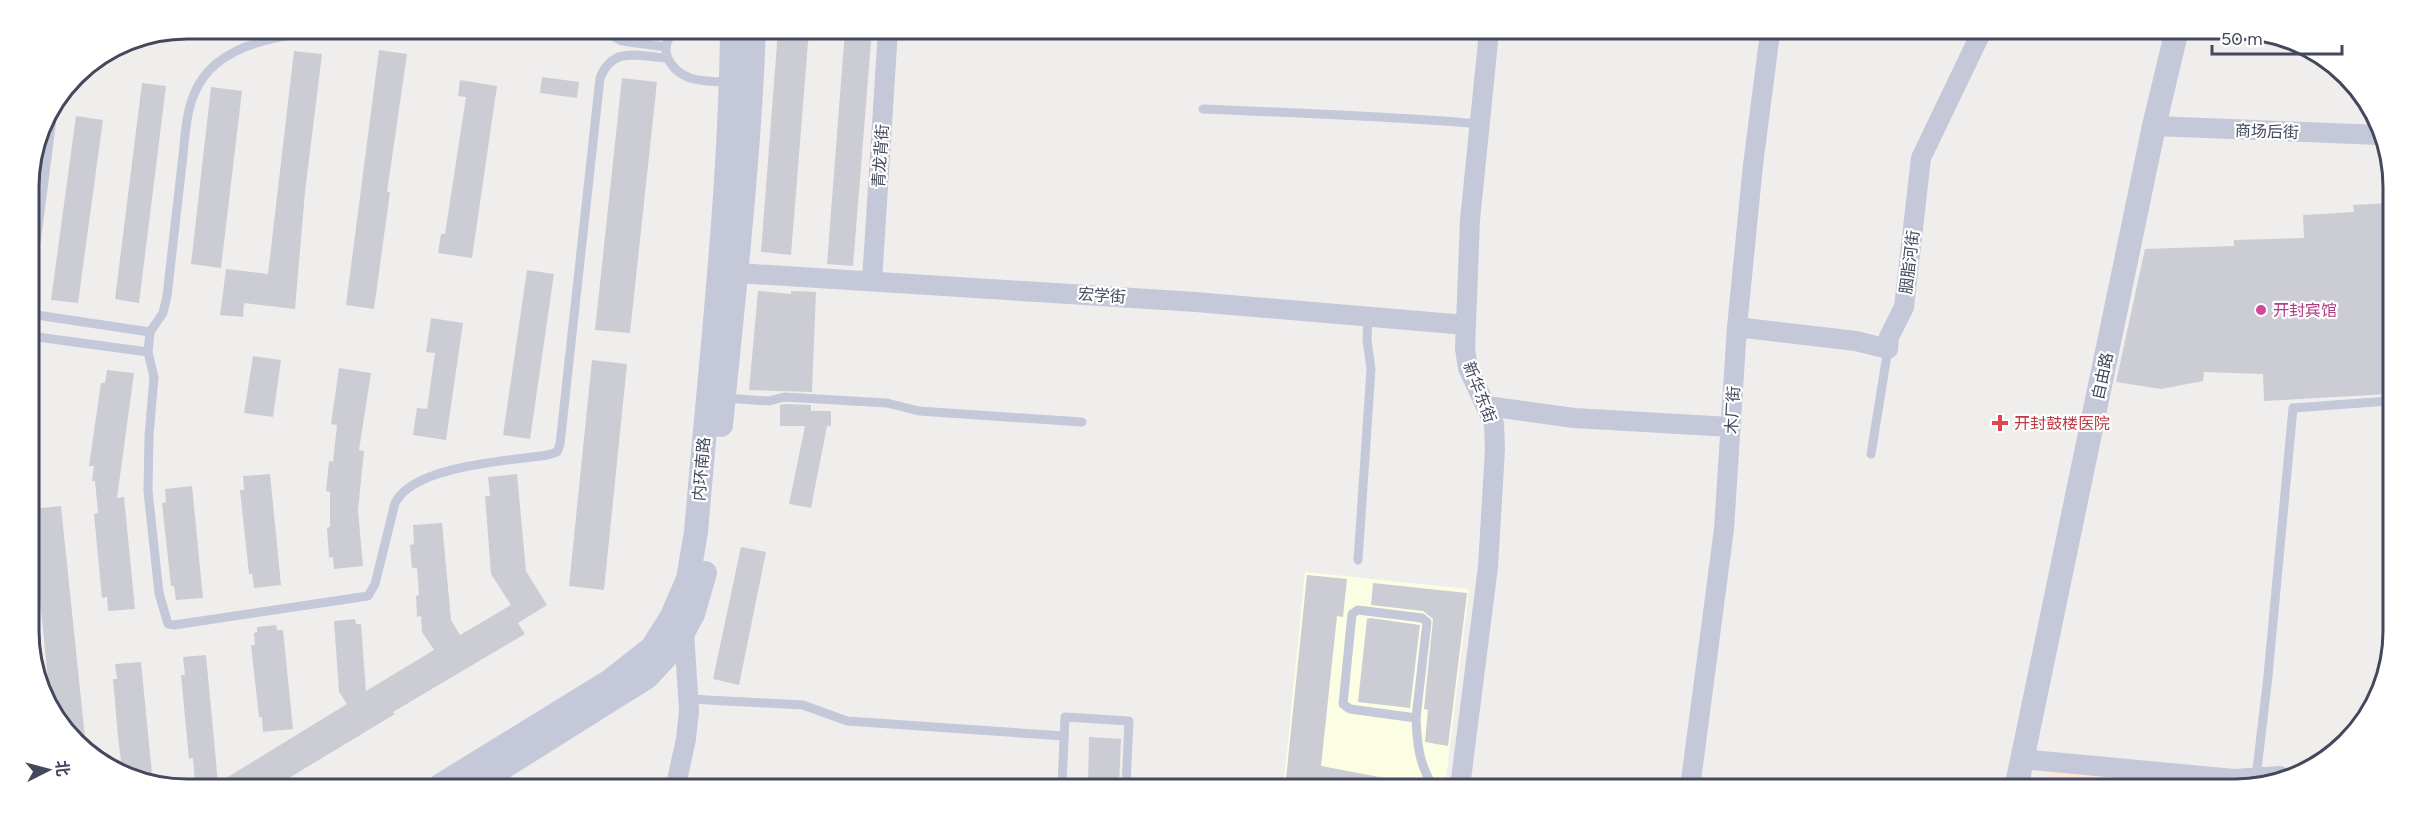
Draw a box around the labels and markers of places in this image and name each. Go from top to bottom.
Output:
place label: 开封宾馆 [2273,301,2337,320]
marker: 开封宾馆 [2254,303,2268,317]
marker: 开封鼓楼医院 [1991,414,2009,432]
place label: 开封鼓楼医院 [2014,414,2110,433]

